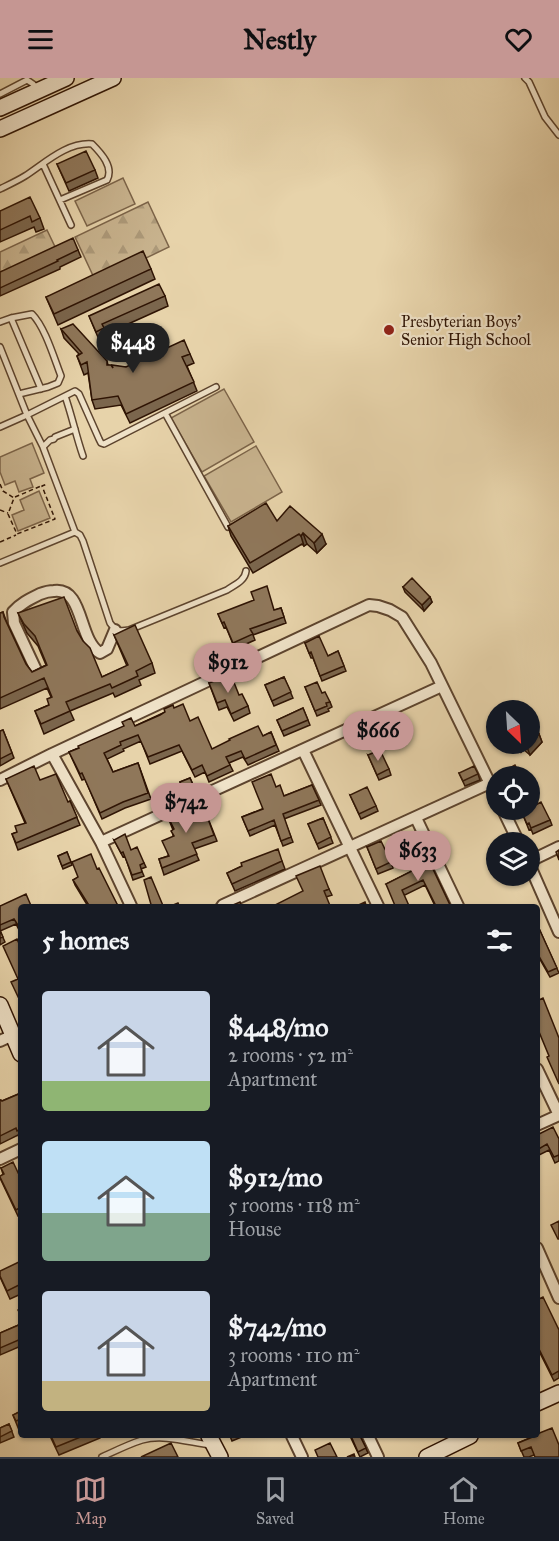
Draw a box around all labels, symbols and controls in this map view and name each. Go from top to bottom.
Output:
icon: menu [24,23,57,56]
text: Nestly [243,23,316,56]
icon: heart [502,23,535,56]
place label: Presbyterian Boys' Senior High School [401,312,532,350]
pin: $448 [97,323,169,374]
marker: Presbyterian Boys' Senior High School [382,323,396,337]
text: $448 [111,330,155,354]
pin: $912 [192,643,264,694]
text: $912 [208,650,248,674]
north arrow [486,700,540,754]
map controls [486,700,540,886]
pin: $666 [342,711,414,762]
text: $666 [357,718,399,742]
button: locate [486,766,540,820]
pin: $742 [150,783,222,834]
text: $742 [164,790,208,814]
pin: $633 [382,831,454,882]
button: layers [486,832,540,886]
text: $633 [399,838,437,862]
text: 5 homes [42,924,129,956]
icon: filters [483,924,516,957]
text: $448/mo [228,1011,328,1043]
icon: home [90,1015,162,1087]
text: 2 rooms · 52 m² [228,1043,353,1067]
text: Apartment [228,1067,317,1091]
text: $912/mo [228,1161,323,1193]
icon: home [90,1165,162,1237]
text: 5 rooms · 118 m² [228,1193,360,1217]
text: House [228,1217,282,1241]
text: $742/mo [228,1311,326,1343]
icon: home [90,1315,162,1387]
text: 3 rooms · 110 m² [228,1343,359,1367]
text: Apartment [228,1367,317,1391]
tab: Map [74,1473,107,1528]
tab: Saved [256,1473,294,1528]
tab: Home [443,1473,485,1528]

